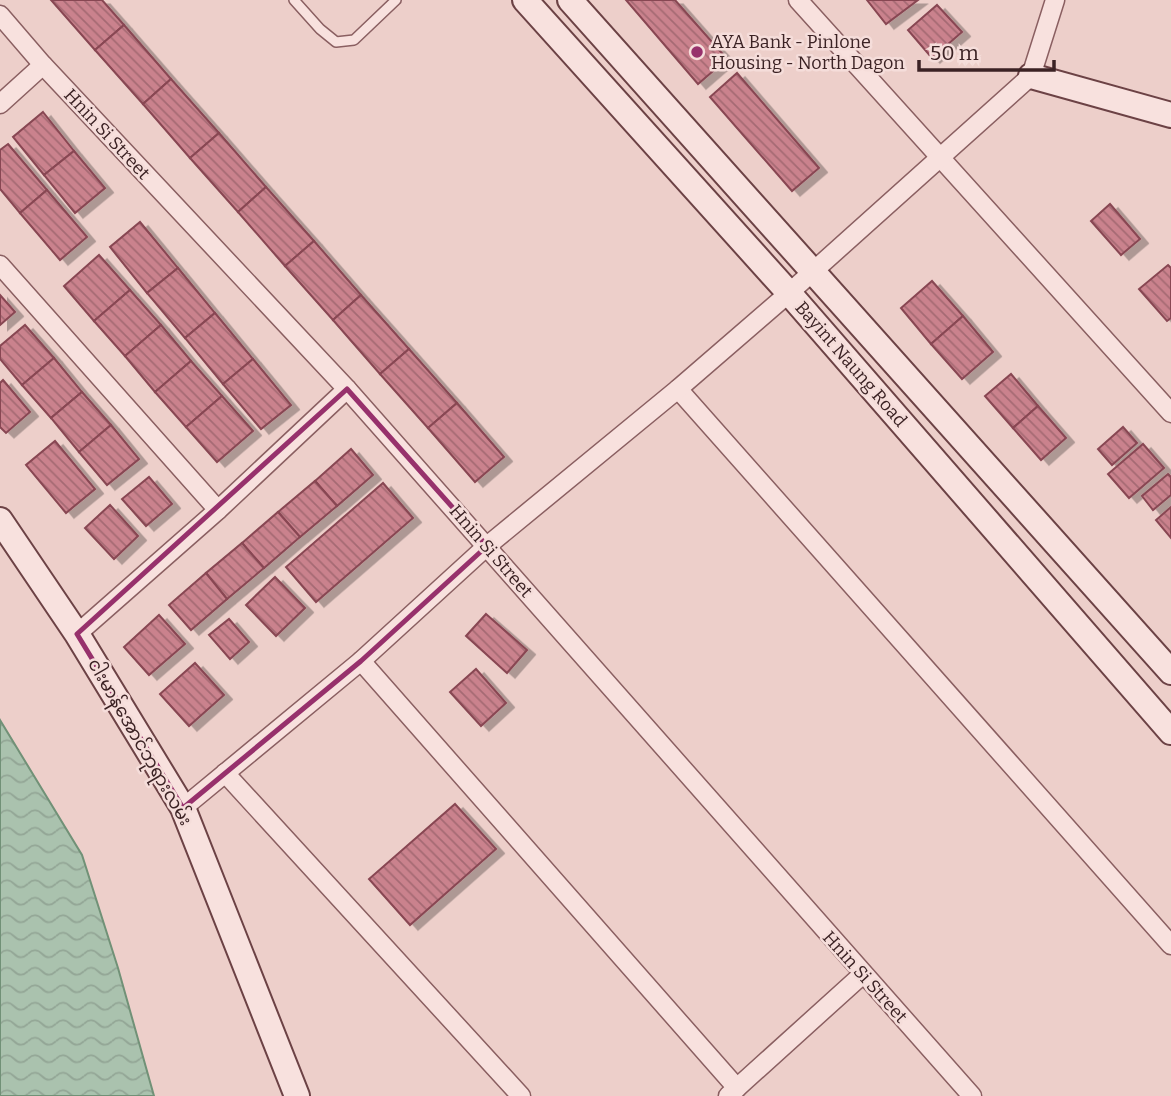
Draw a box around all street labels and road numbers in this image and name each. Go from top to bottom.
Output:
street label: Hnin Si Street [59,84,155,184]
street label: Bayint Naung Road [791,297,912,432]
street label: Hnin Si Street [445,500,538,602]
street label: ငါးမာန်အောင်ဘုရားလမ်း [80,654,199,831]
street label: Hnin Si Street [818,927,912,1028]

